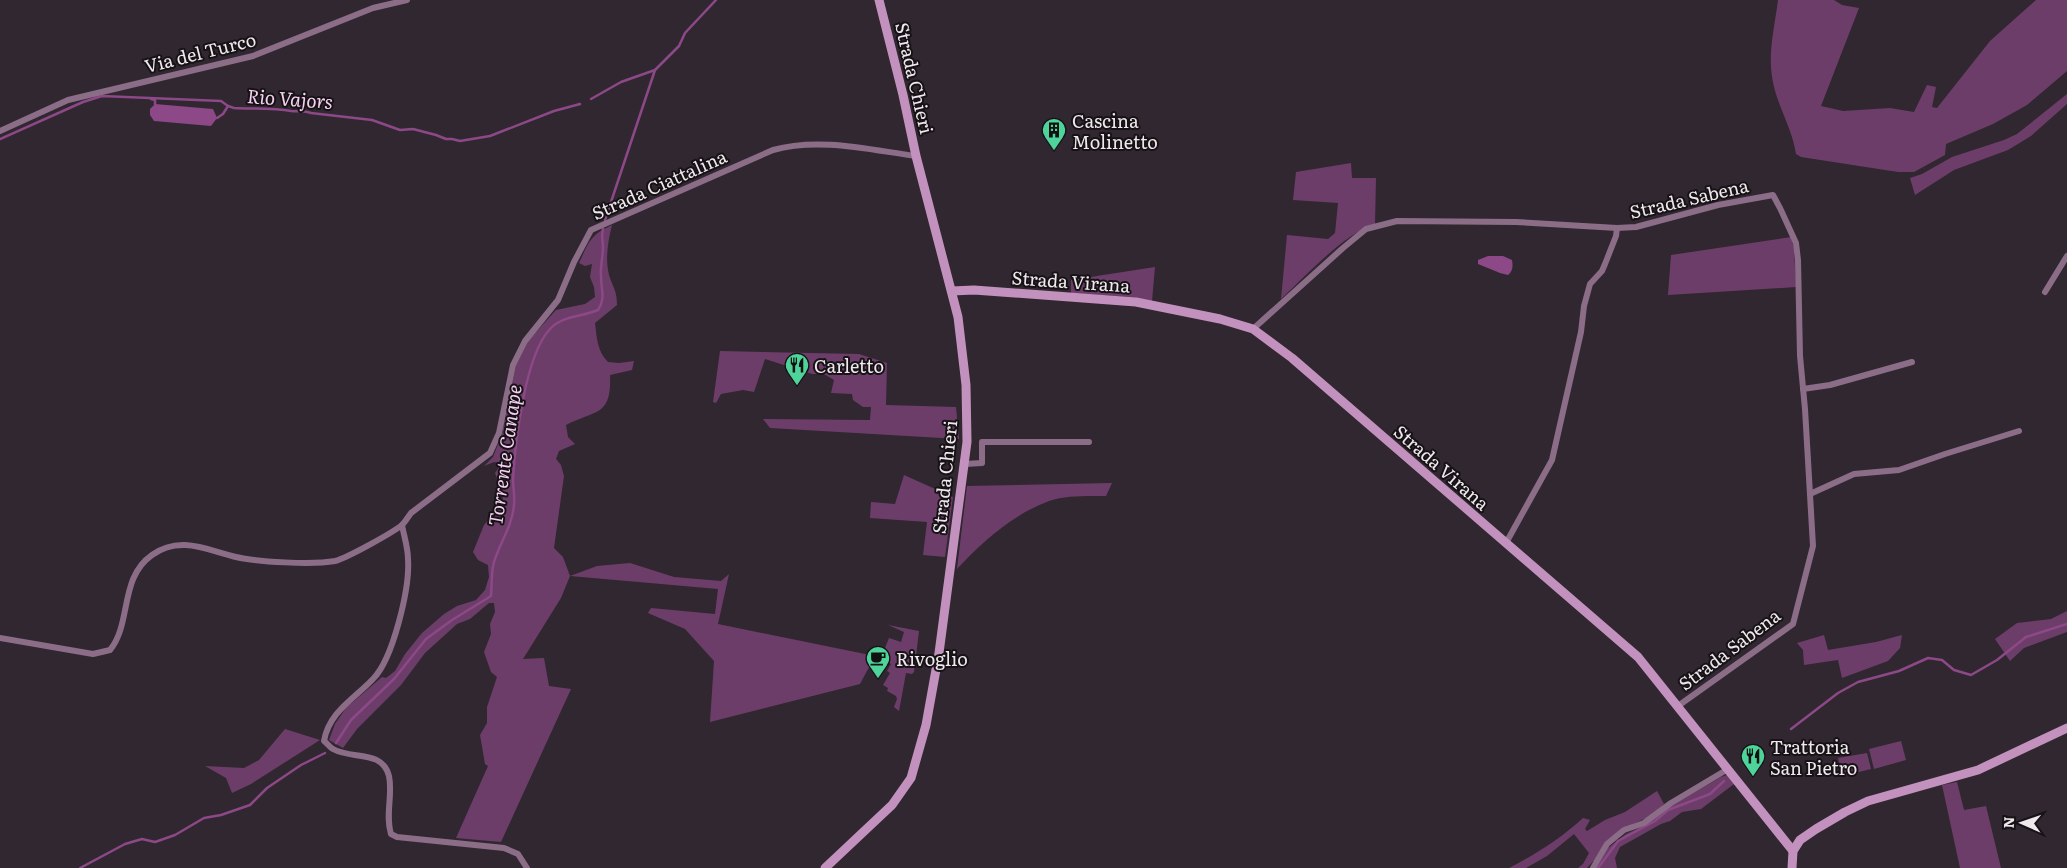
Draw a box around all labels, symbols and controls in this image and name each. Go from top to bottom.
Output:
street label: Strada Chieri [889,19,941,137]
street label: Via del Turco [141,25,259,79]
water label: Rio Vajors [246,81,334,115]
place label: Cascina Molinetto [1072,107,1158,155]
building icon: Cascina Molinetto [1041,117,1067,151]
street label: Strada Ciattalina [587,142,731,226]
street label: Strada Sabena [1627,171,1751,225]
street label: Strada Virana [1011,263,1131,299]
restaurant icon: Carletto [784,352,810,386]
place label: Carletto [814,352,884,379]
water label: Torrente Canape [480,383,528,527]
street label: Strada Virana [1388,418,1496,516]
street label: Strada Chieri [925,419,963,535]
street label: Strada Sabena [1672,602,1786,696]
cafe icon: Rivoglio [865,645,891,679]
place label: Rivoglio [896,645,968,672]
place label: Trattoria San Pietro [1770,733,1857,781]
restaurant icon: Trattoria San Pietro [1740,743,1766,777]
north arrow [1997,798,2047,848]
text: N [1998,816,2018,829]

